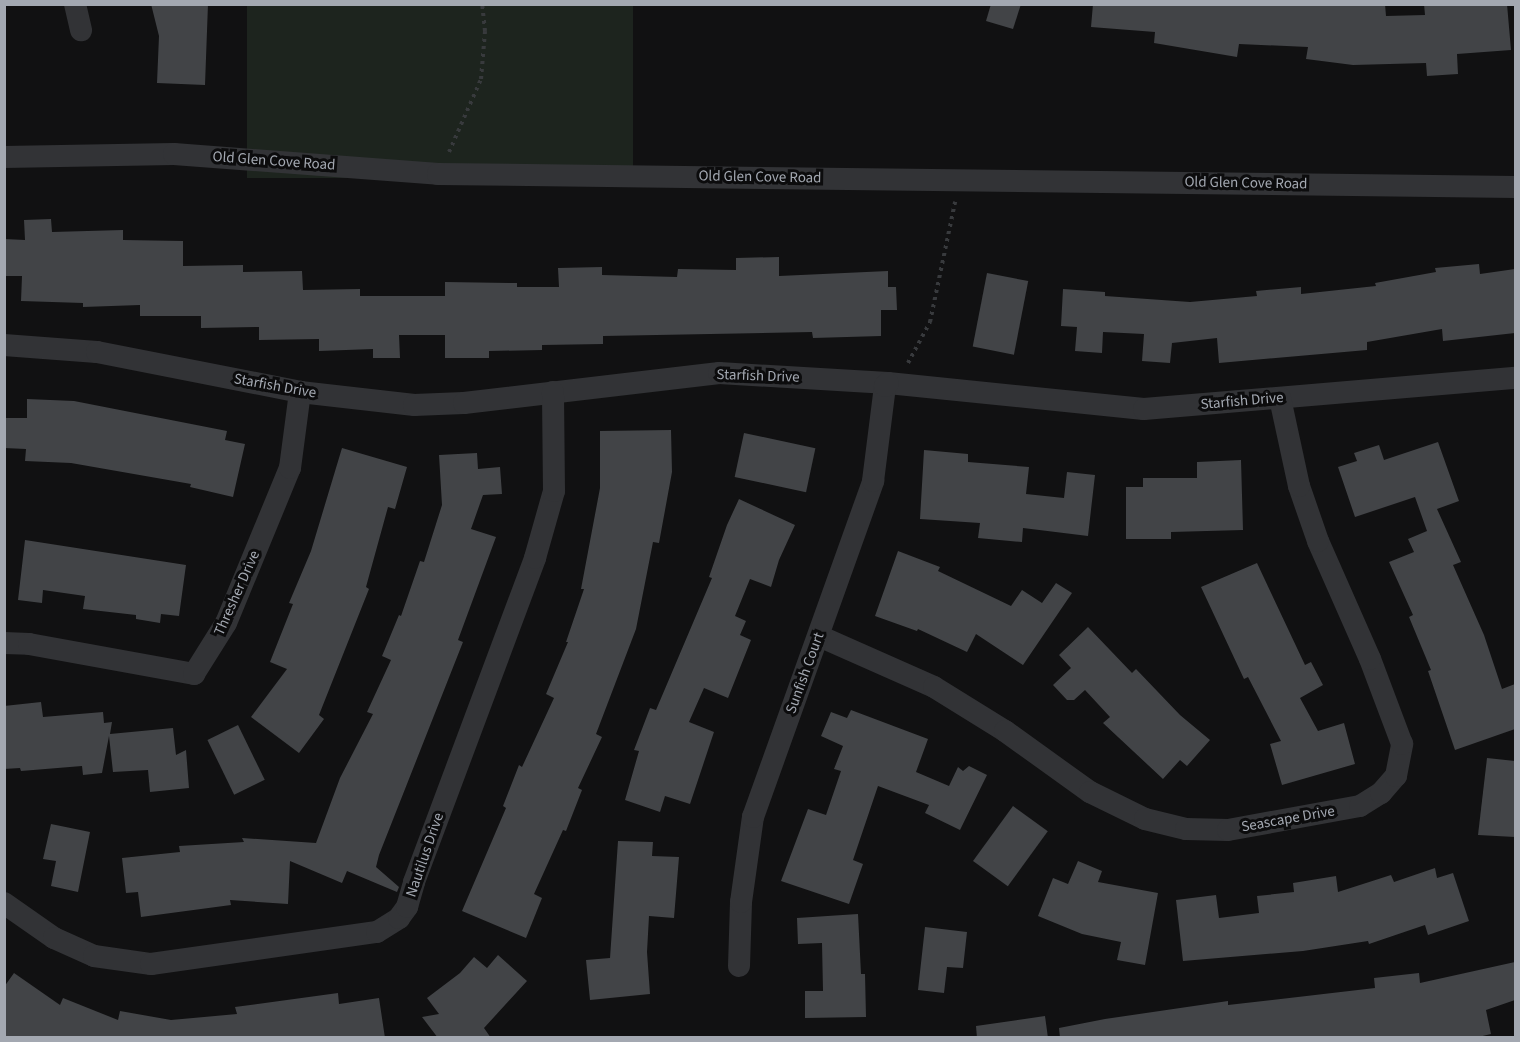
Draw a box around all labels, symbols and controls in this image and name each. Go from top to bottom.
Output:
street label: Old Glen Cove Road [212,148,336,174]
street label: Old Glen Cove Road [698,167,822,187]
street label: Old Glen Cove Road [1184,173,1308,193]
street label: Starfish Drive [716,366,800,386]
street label: Starfish Drive [232,370,318,402]
street label: Starfish Drive [1200,388,1284,414]
street label: Thresher Drive [210,548,264,638]
street label: Sunfish Court [782,630,828,716]
street label: Seascape Drive [1240,802,1336,836]
street label: Nautilus Drive [402,810,448,900]

